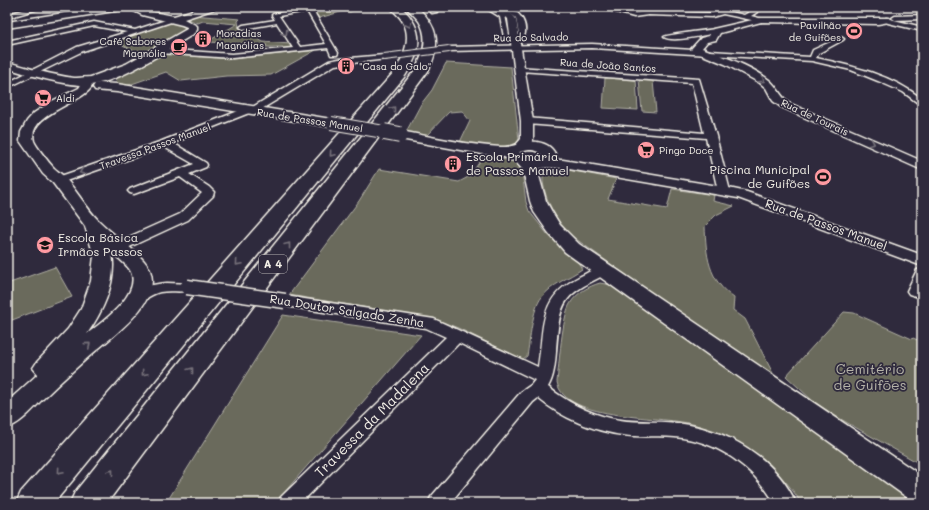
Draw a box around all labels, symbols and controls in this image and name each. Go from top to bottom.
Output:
place label: Pavilhão de Guifões [789,18,841,44]
one-way arrow [404,21,412,28]
sports icon: Pavilhão de Guifões [844,21,864,41]
place label: Moradias Magnólias [216,26,264,52]
building icon: Moradias Magnólias [193,29,213,49]
one-way arrow [280,29,288,36]
street label: Rua do Salvado [493,29,569,45]
place label: Café Sabores Magnólia [100,34,166,60]
cafe icon: Café Sabores Magnólia [169,37,189,57]
street label: Rua de João Santos [559,55,657,75]
building icon: "Casa do Galo" [336,56,356,76]
place label: "Casa do Galo" [359,59,431,73]
one-way arrow [758,75,765,83]
supermarket icon: Aldi [33,88,53,108]
place label: Aldi [56,91,75,105]
street label: Rua de Tourais [779,95,851,139]
street label: Rua de Passos Manuel [256,105,364,135]
one-way arrow [389,106,396,113]
street label: Travessa Passos Manuel [97,119,213,173]
one-way arrow [869,138,876,146]
supermarket icon: Pingo Doce [636,140,656,160]
place label: Pingo Doce [659,143,714,157]
place label: Escola Primária de Passos Manuel [466,148,569,178]
one-way arrow [329,149,336,156]
building icon: Escola Primária de Passos Manuel [443,154,463,174]
place label: Piscina Municipal de Guifões [709,161,810,191]
sports icon: Piscina Municipal de Guifões [813,167,833,187]
one-way arrow [78,168,85,176]
street label: Rua de Passos Manuel [763,195,889,254]
place label: Escola Básica Irmãos Passos [58,229,143,259]
school or university icon: Escola Básica Irmãos Passos [35,235,55,255]
one-way arrow [283,242,290,249]
road number: A 4 [259,255,287,273]
one-way arrow [236,258,243,266]
street label: Rua Doutor Salgado Zenha [269,290,426,330]
one-way arrow [83,342,91,349]
street label: Travessa da Madalena [310,358,433,481]
park label: Cemitério de Guifões [834,359,907,394]
one-way arrow [186,367,193,374]
one-way arrow [142,368,149,375]
one-way arrow [57,467,64,474]
one-way arrow [106,470,113,477]

